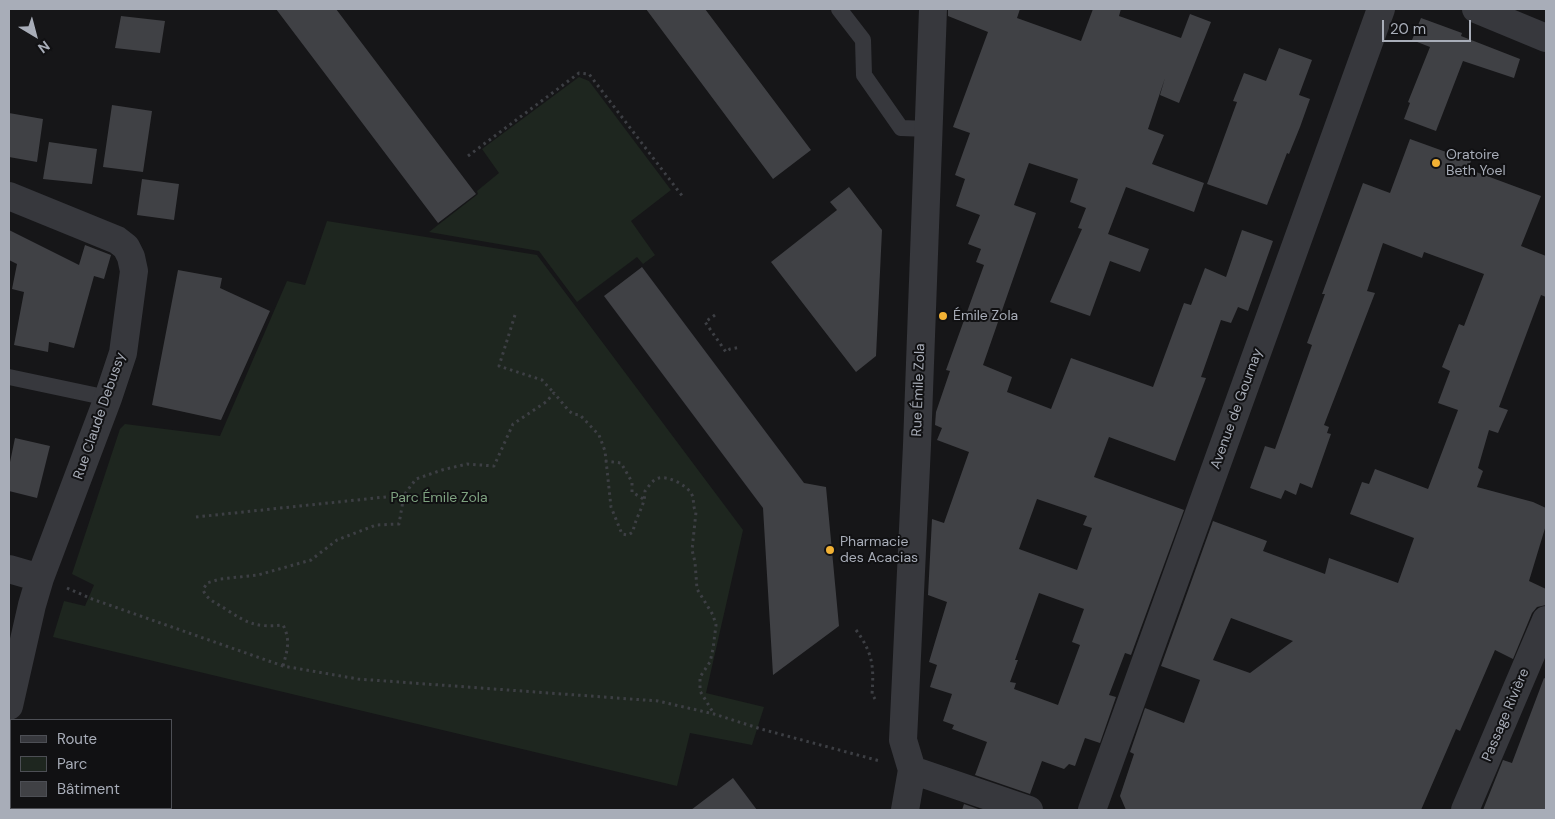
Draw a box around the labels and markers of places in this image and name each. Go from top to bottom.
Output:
place label: Oratoire Beth Yoel [1446,147,1506,180]
marker: Oratoire Beth Yoel [1430,157,1442,169]
place label: Émile Zola [953,308,1018,324]
marker: Émile Zola [937,310,949,322]
place label: Pharmacie des Acacias [840,534,918,566]
marker: Pharmacie des Acacias [824,544,836,556]

